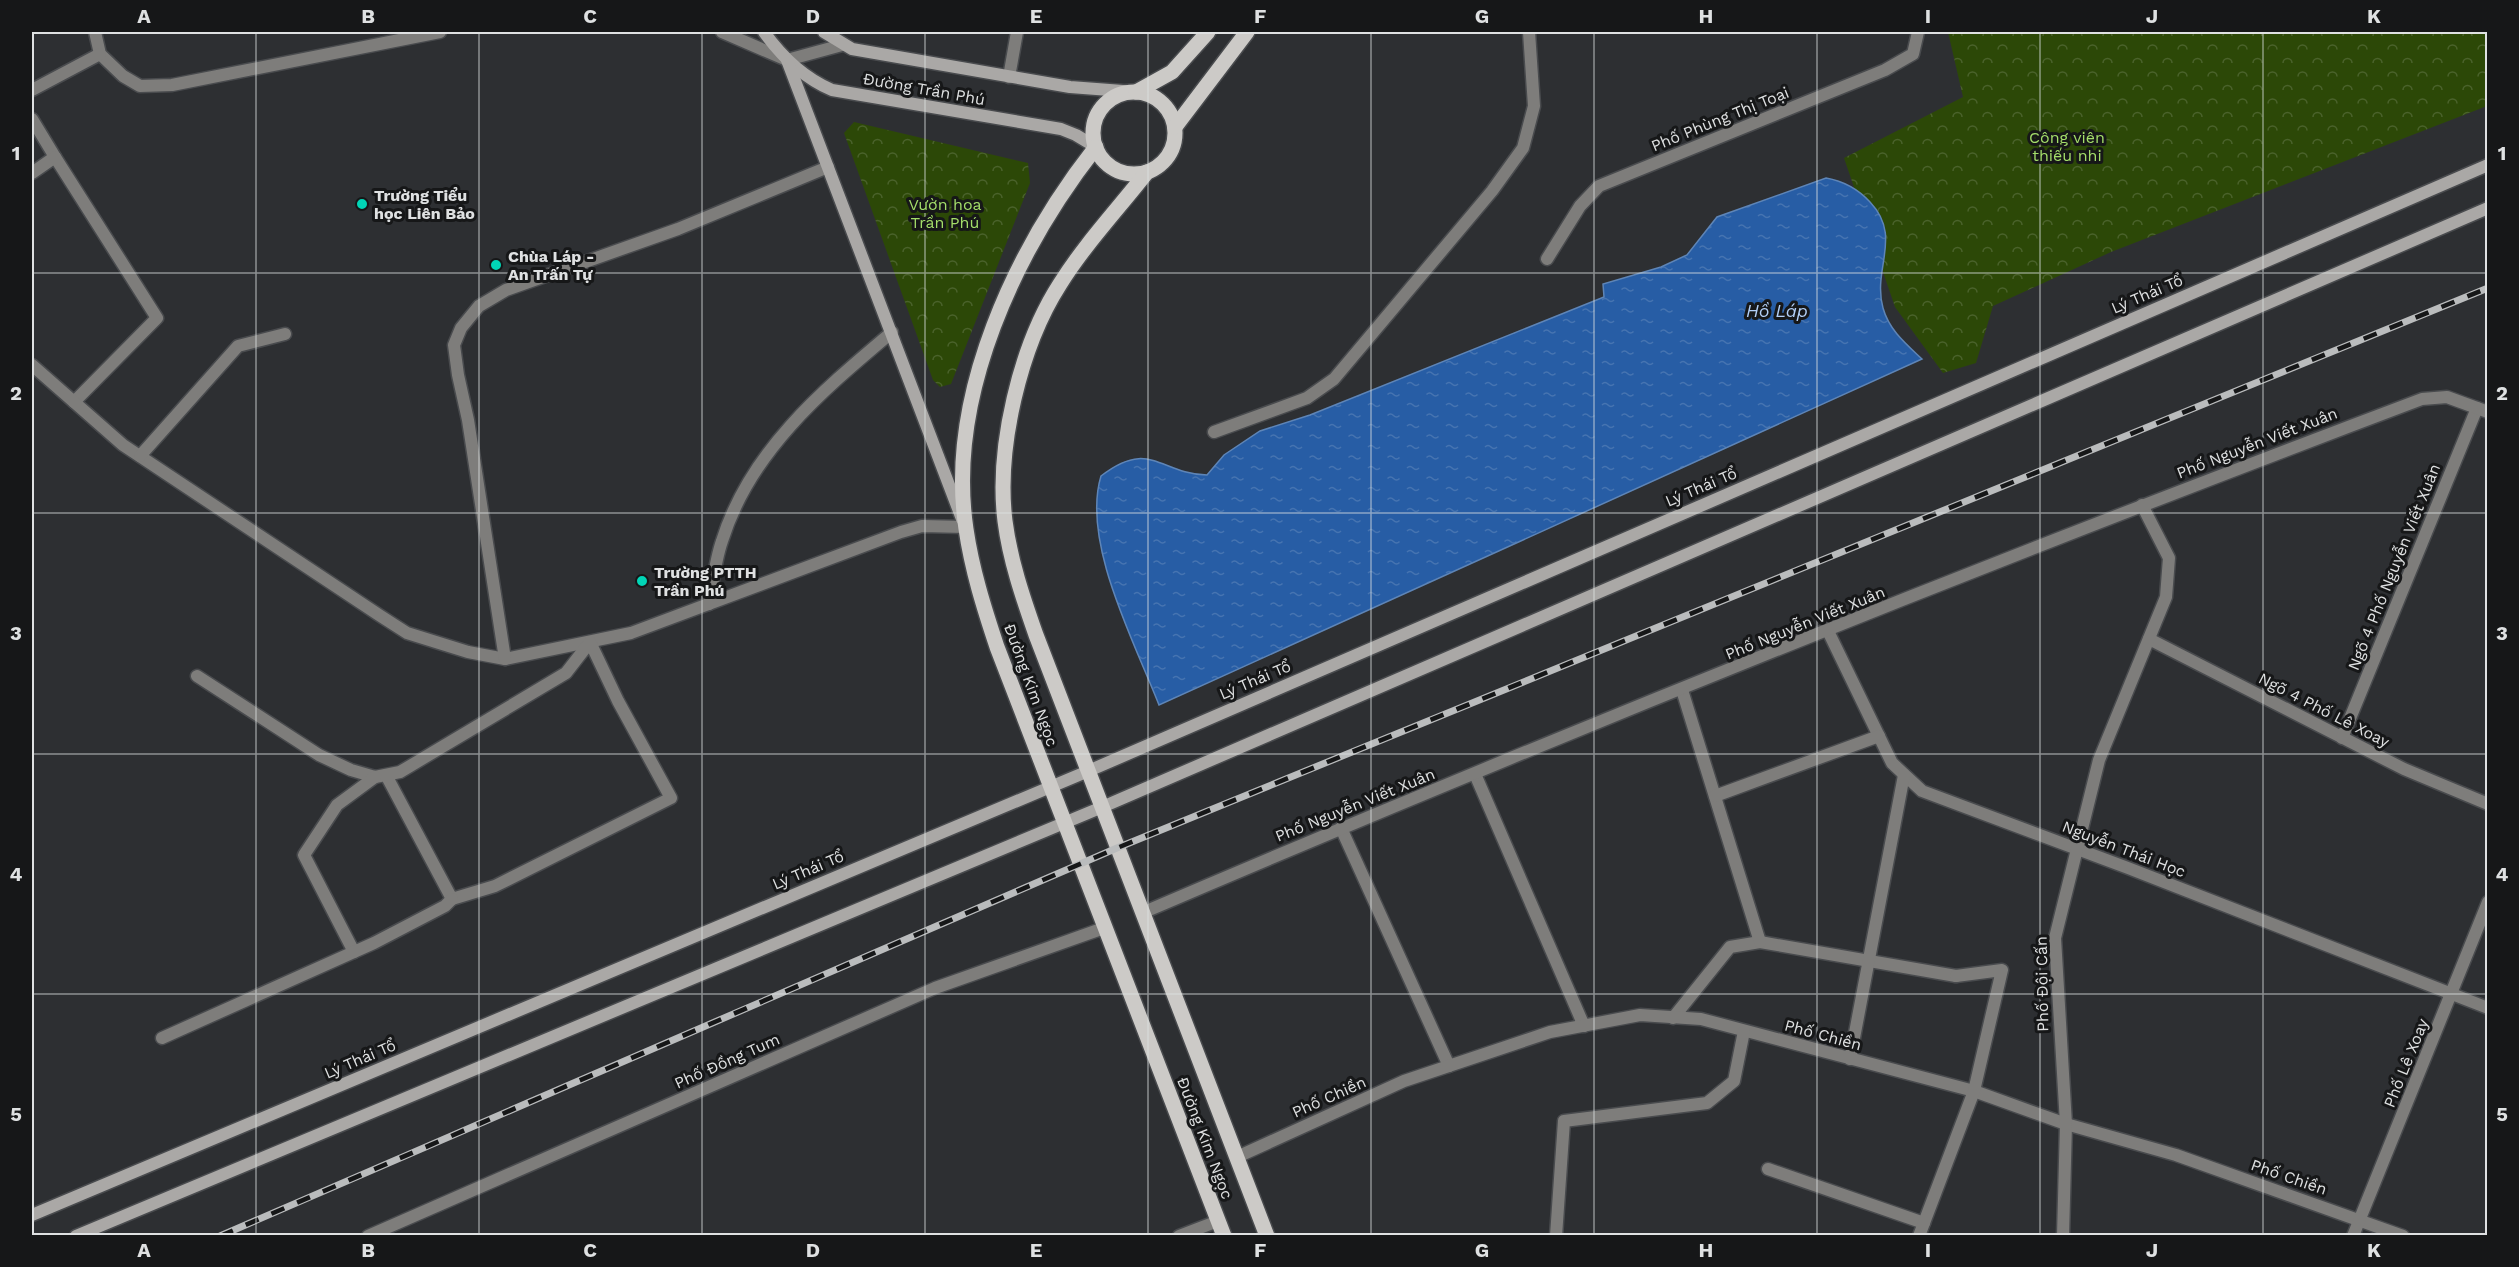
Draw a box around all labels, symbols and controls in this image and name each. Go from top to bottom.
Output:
text: A [137,4,151,28]
text: B [361,4,375,28]
text: C [583,4,597,28]
text: D [806,4,820,28]
text: E [1030,4,1042,28]
text: F [1254,4,1266,28]
text: G [1475,4,1489,28]
text: H [1699,4,1713,28]
text: I [1925,4,1931,28]
text: J [2146,4,2158,28]
text: K [2367,4,2381,28]
street label: Đường Trần Phú [862,69,986,109]
street label: Phố Phùng Thị Toại [1648,83,1792,155]
park label: Công viên thiếu nhi [2029,128,2105,165]
text: 1 [12,141,20,165]
text: 1 [2498,141,2506,165]
place label: Trường Tiểu học Liên Bảo [374,186,475,223]
park label: Vườn hoa Trần Phú [908,195,982,232]
marker: Trường Tiểu học Liên Bảo [355,197,369,211]
place label: Chùa Láp - An Trấn Tự [508,247,594,284]
marker: Chùa Láp - An Trấn Tự [489,258,503,272]
street label: Lý Thái Tổ [2108,270,2186,318]
water label: Hồ Láp [1746,300,1808,321]
text: 2 [10,381,22,405]
text: 2 [2496,381,2508,405]
street label: Phố Nguyễn Viết Xuân [2174,404,2340,482]
street label: Ngõ 4 Phố Nguyễn Viết Xuân [2344,461,2444,673]
street label: Lý Thái Tổ [1662,463,1740,511]
place label: Trường PTTH Trần Phú [654,563,757,600]
marker: Trường PTTH Trần Phú [635,574,649,588]
street label: Phố Nguyễn Viết Xuân [1722,582,1888,664]
text: 3 [10,621,22,645]
street label: Đường Kim Ngọc [1000,621,1062,749]
text: 3 [2496,621,2508,645]
street label: Lý Thái Tổ [1216,656,1294,704]
street label: Ngõ 4 Phố Lê Xoay [2255,669,2393,752]
street label: Phố Nguyễn Viết Xuân [1272,764,1438,846]
street label: Nguyễn Thái Học [2060,817,2188,881]
street label: Lý Thái Tổ [769,846,847,894]
text: 4 [10,862,23,886]
text: 4 [2496,862,2509,886]
street label: Phố Đội Cấn [2032,936,2052,1032]
street label: Phố Lê Xoay [2380,1015,2433,1110]
street label: Phố Chiền [1782,1016,1864,1054]
street label: Phố Đồng Tum [671,1029,783,1093]
street label: Lý Thái Tổ [321,1035,399,1083]
street label: Phố Chiền [1289,1072,1369,1122]
street label: Đường Kim Ngọc [1173,1074,1237,1202]
text: 5 [10,1102,22,1126]
text: 5 [2496,1102,2508,1126]
street label: Phố Chiền [2249,1155,2329,1199]
text: A [137,1238,151,1262]
text: B [361,1238,375,1262]
text: C [583,1238,597,1262]
text: D [806,1238,820,1262]
text: E [1030,1238,1042,1262]
text: F [1254,1238,1266,1262]
text: G [1475,1238,1489,1262]
text: H [1699,1238,1713,1262]
text: I [1925,1238,1931,1262]
text: J [2146,1238,2158,1262]
text: K [2367,1238,2381,1262]

